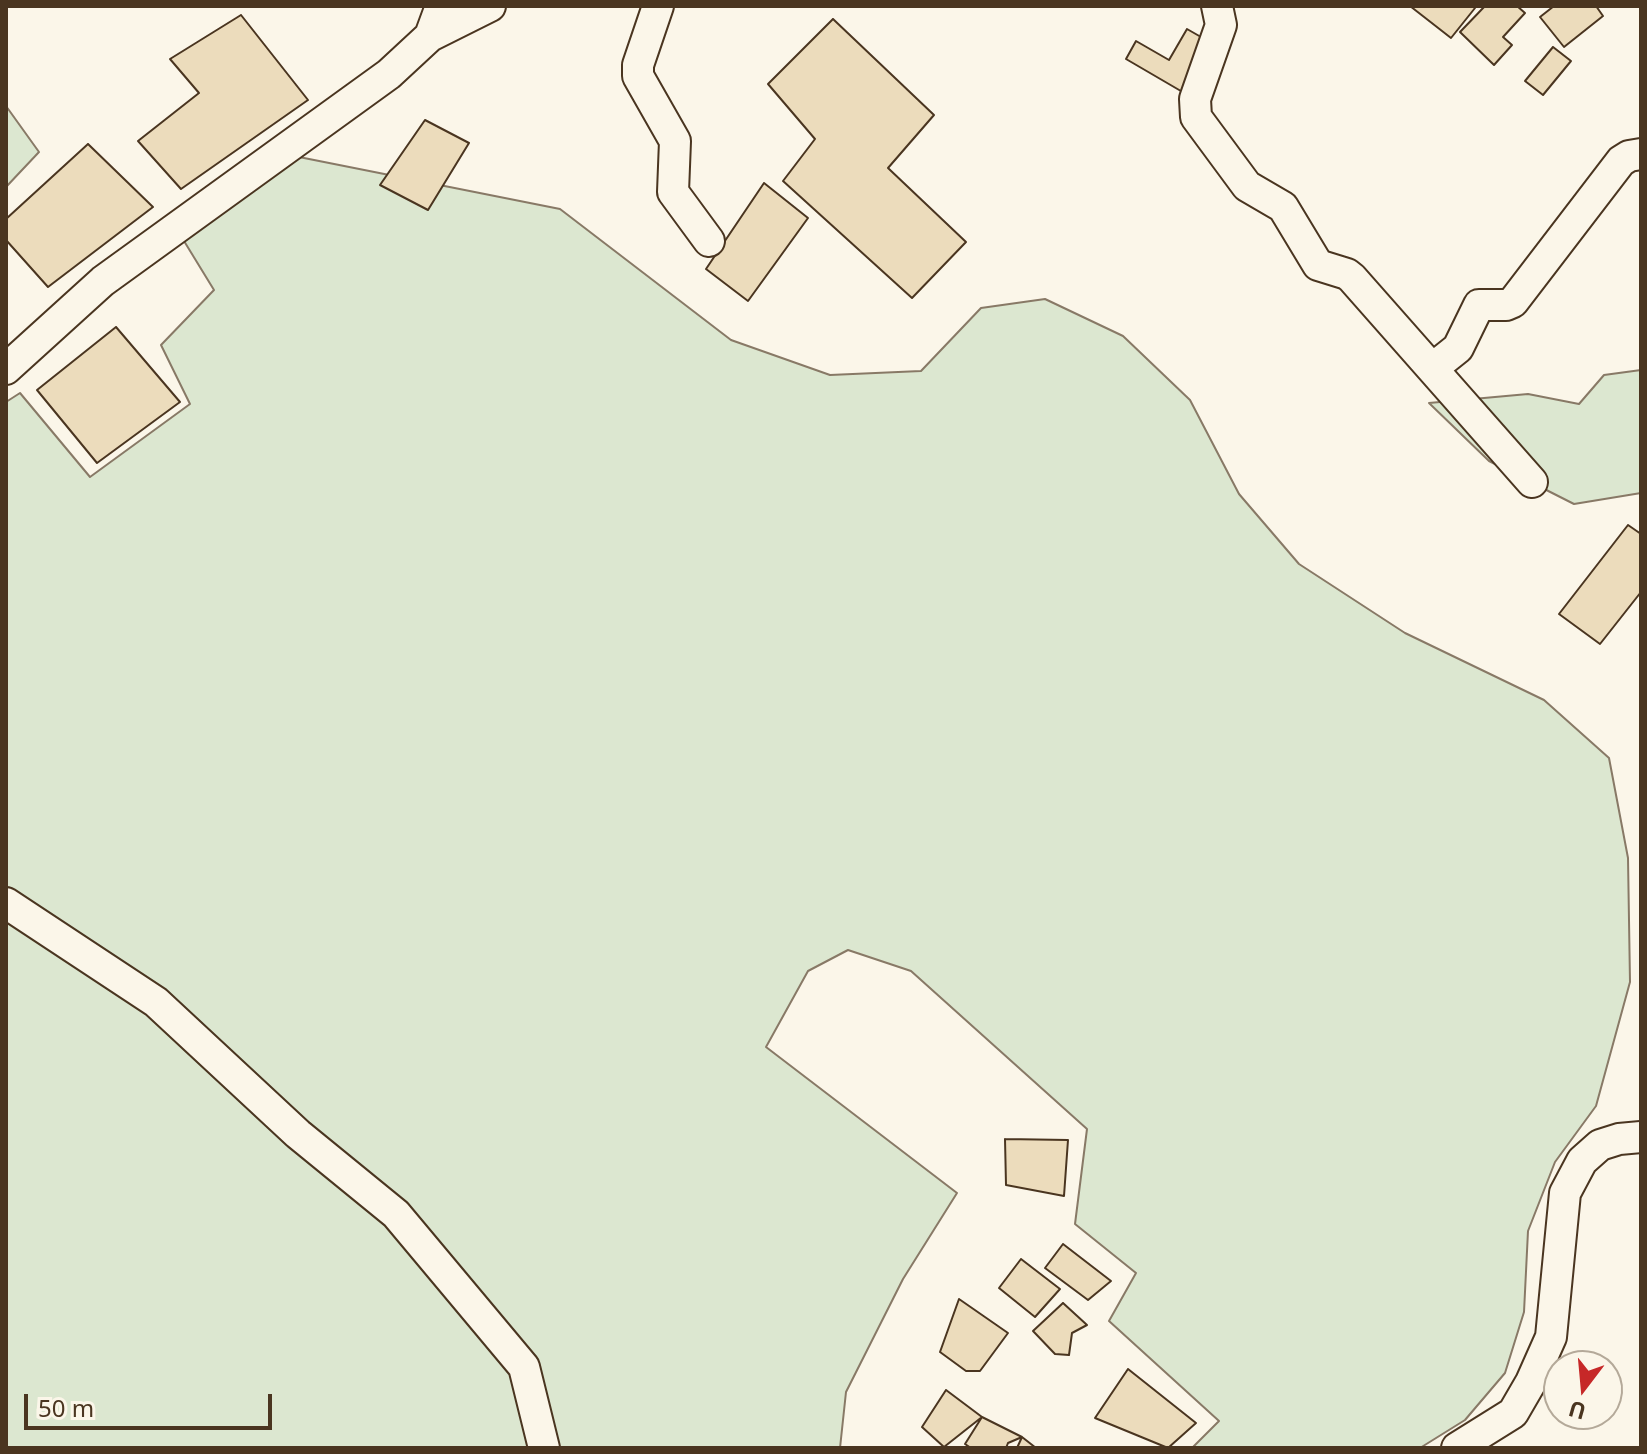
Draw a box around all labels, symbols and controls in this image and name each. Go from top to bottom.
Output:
north arrow [1543,1350,1623,1430]
scale bar [28,1378,276,1428]
text: 50 m [38,1391,94,1424]
text: U [1565,1394,1589,1428]

